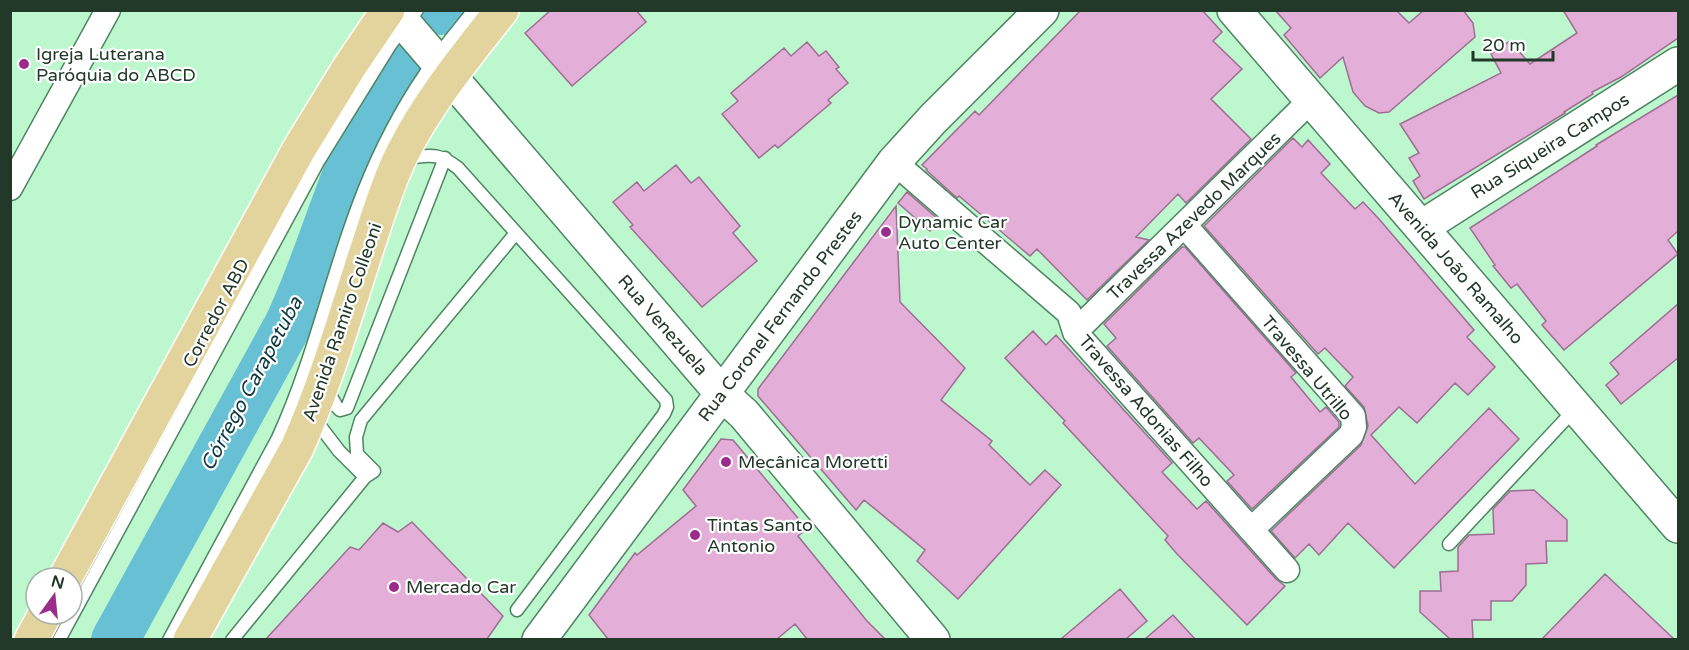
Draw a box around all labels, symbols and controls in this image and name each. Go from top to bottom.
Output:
scale bar [1473,24,1552,62]
text: 20 m [1482,34,1526,56]
place label: Igreja Luterana Paróquia do ABCD [36,43,196,86]
marker: Igreja Luterana Paróquia do ABCD [17,57,31,71]
street label: Rua Siqueira Campos [1467,88,1633,204]
street label: Travessa Azevedo Marques [1103,127,1285,305]
street label: Avenida João Ramalho [1384,187,1528,349]
street label: Rua Coronel Fernando Prestes [693,206,867,426]
place label: Dynamic Car Auto Center [898,211,1007,254]
street label: Avenida Ramiro Colleoni [298,220,386,424]
marker: Dynamic Car Auto Center [879,225,893,239]
street label: Corredor ABD [178,255,254,371]
street label: Rua Venezuela [613,270,713,380]
water label: Córrego Carapetuba [196,292,308,475]
street label: Travessa Utrillo [1257,311,1357,425]
street label: Travessa Adonias Filho [1074,330,1218,492]
place label: Mecânica Moretti [738,451,888,473]
marker: Mecânica Moretti [719,455,733,469]
place label: Tintas Santo Antonio [707,514,813,557]
marker: Tintas Santo Antonio [688,528,702,542]
north arrow [24,566,84,626]
text: N [49,571,66,594]
place label: Mercado Car [406,576,516,598]
marker: Mercado Car [387,580,401,594]

